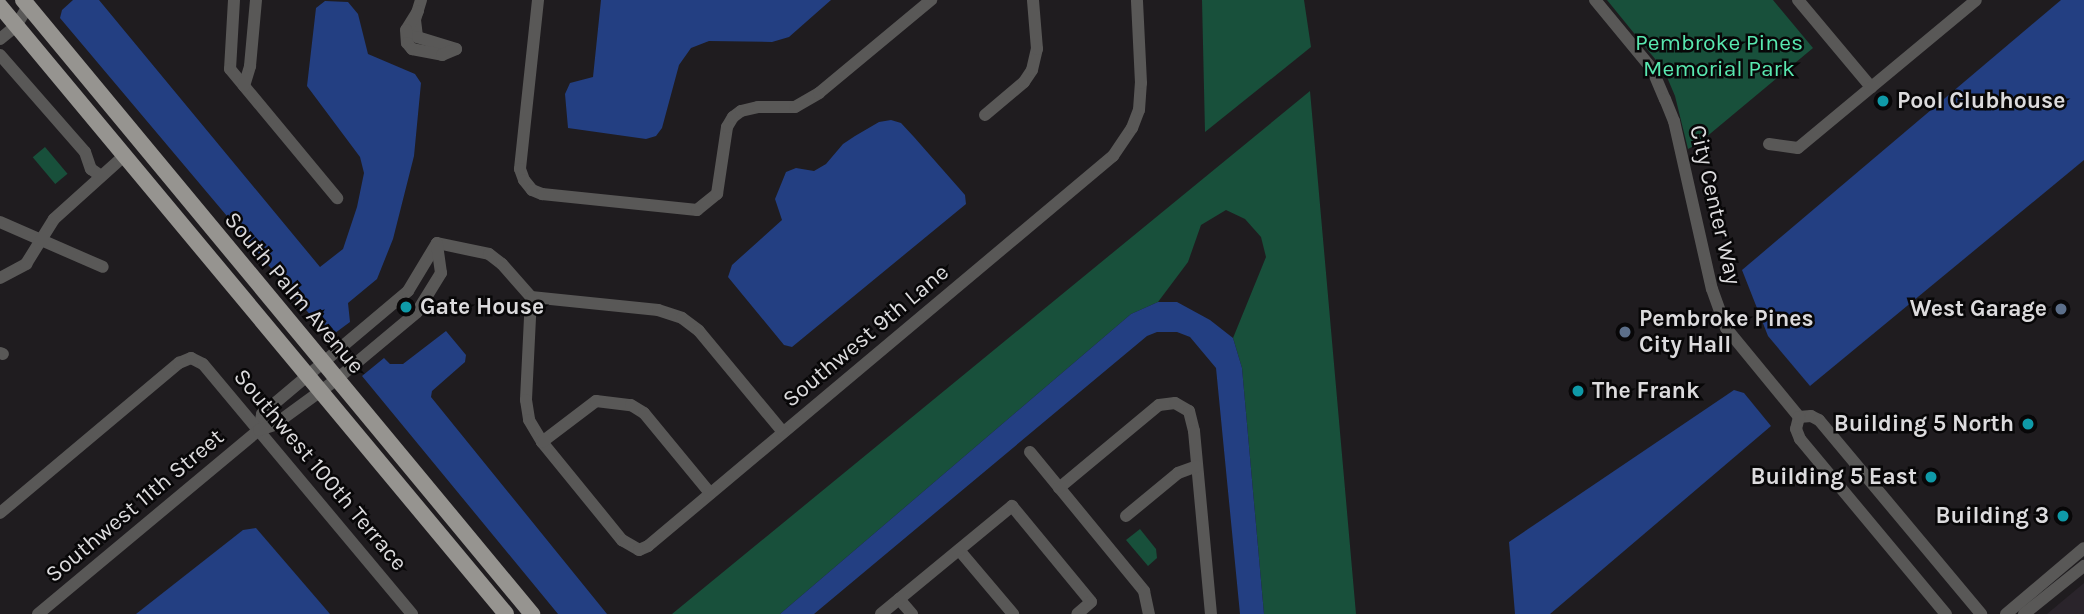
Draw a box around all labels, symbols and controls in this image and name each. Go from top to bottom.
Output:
park label: Pembroke Pines Memorial Park [1635,29,1803,83]
place label: Pool Clubhouse [1897,87,2065,115]
marker: Pool Clubhouse [1875,93,1891,109]
street label: City Center Way [1683,122,1747,288]
street label: South Palm Avenue [218,206,370,380]
street label: Southwest 9th Lane [777,259,955,413]
place label: Gate House [420,293,544,321]
place label: West Garage [1910,295,2047,323]
marker: Gate House [398,299,414,315]
marker: West Garage [2053,301,2069,317]
place label: Pembroke Pines City Hall [1639,305,1814,359]
marker: Pembroke Pines City Hall [1617,324,1633,340]
street label: Southwest 100th Terrace [227,363,413,577]
place label: The Frank [1592,377,1700,405]
marker: The Frank [1570,383,1586,399]
place label: Building 5 North [1834,410,2014,438]
marker: Building 5 North [2020,416,2036,432]
street label: Southwest 11th Street [40,423,230,589]
place label: Building 5 East [1751,463,1917,491]
marker: Building 5 East [1923,469,1939,485]
place label: Building 3 [1936,502,2049,530]
marker: Building 3 [2055,508,2071,524]

